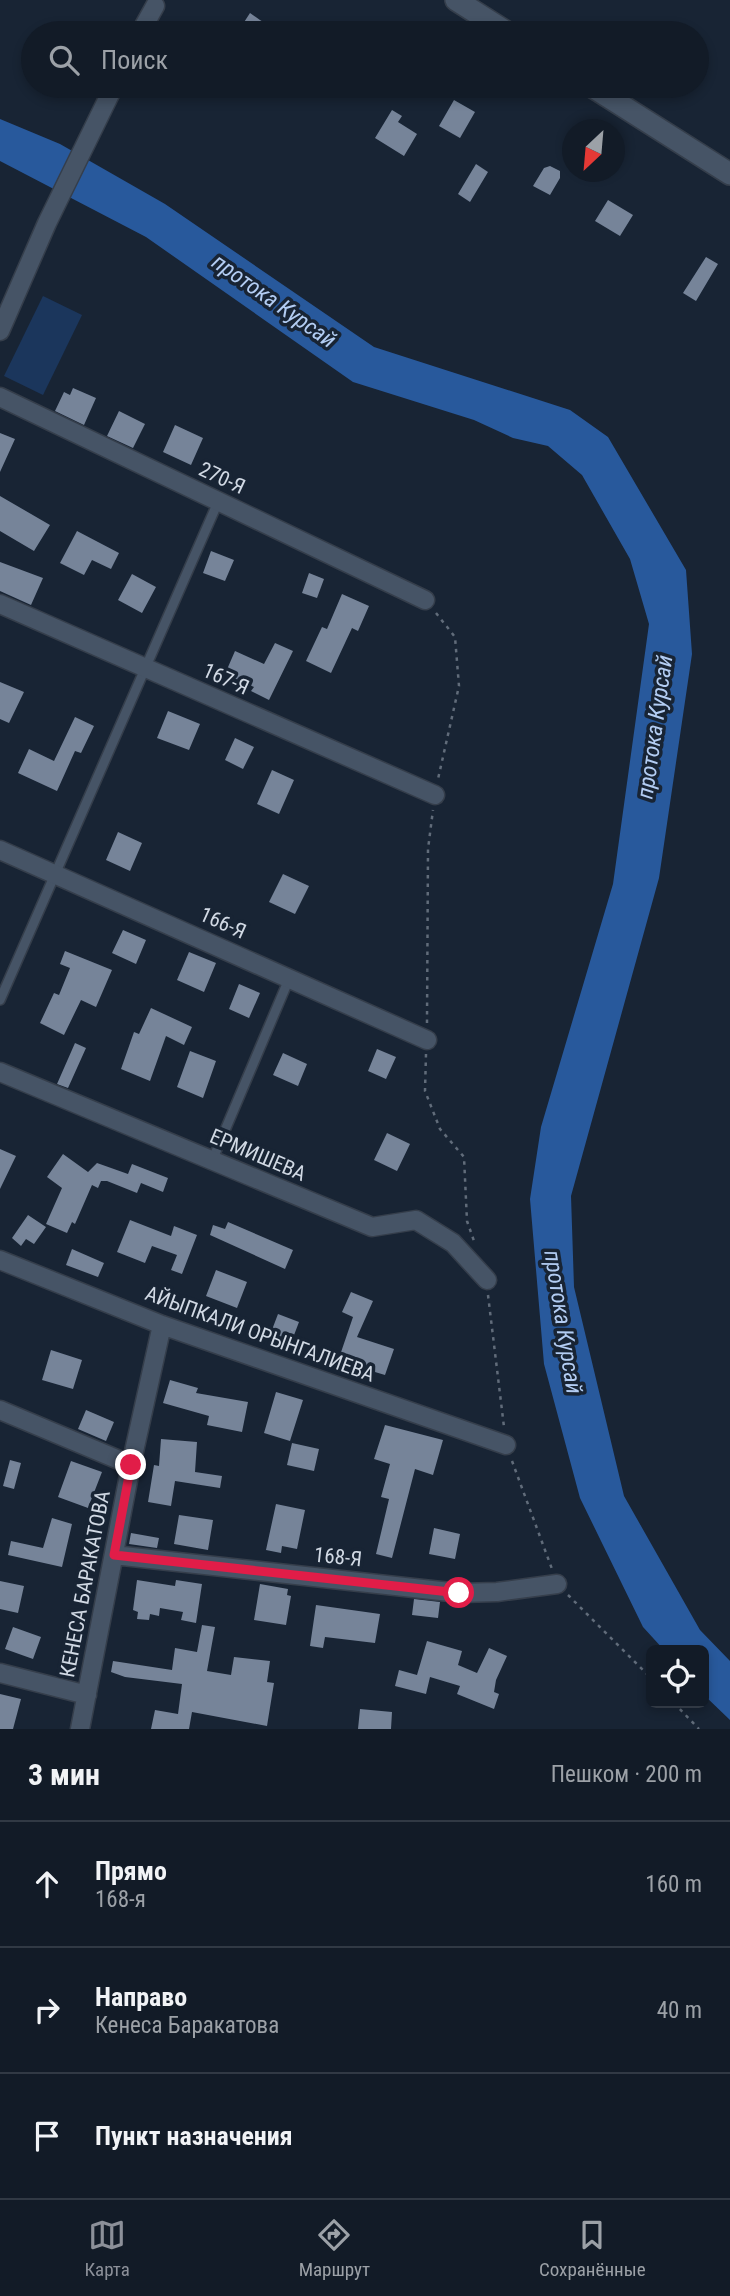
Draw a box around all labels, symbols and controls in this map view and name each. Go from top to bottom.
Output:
search box [21,21,709,98]
icon: search [45,41,83,79]
text: Поиск [101,45,168,75]
north arrow [562,119,625,182]
water label: протока Курсай [207,248,341,354]
street label: 270-Я [195,457,249,499]
water label: протока Курсай [632,653,678,801]
street label: 167-Я [199,658,253,700]
street label: 166-Я [196,902,250,944]
street label: ЕРМИШЕВА [206,1124,310,1186]
water label: протока Курсай [538,1248,588,1396]
street label: АЙЫПКАЛИ ОРЫНГАЛИЕВА [142,1281,378,1387]
route end [115,1449,146,1480]
street label: КЕНЕСА БАРАКАТОВА [55,1489,115,1679]
street label: 168-Я [313,1543,363,1571]
route start [443,1577,474,1608]
map controls [646,1645,709,1708]
button: locate [646,1645,709,1708]
text: 3 мин [28,1757,100,1792]
text: Пешком · 200 m [551,1761,702,1788]
text: Прямо [95,1856,167,1886]
icon: ahead [28,1865,66,1903]
text: 160 m [645,1871,702,1898]
text: 168-я [95,1886,146,1913]
text: Направо [95,1982,187,2012]
icon: right [28,1991,66,2029]
text: 40 m [657,1997,702,2024]
text: Кенеса Баракатова [95,2012,279,2039]
icon: arrive [28,2117,66,2155]
text: Пункт назначения [95,2121,293,2151]
tab: Карта [84,2216,130,2281]
tab: Маршрут [299,2216,370,2281]
tab: Сохранённые [539,2216,646,2281]

